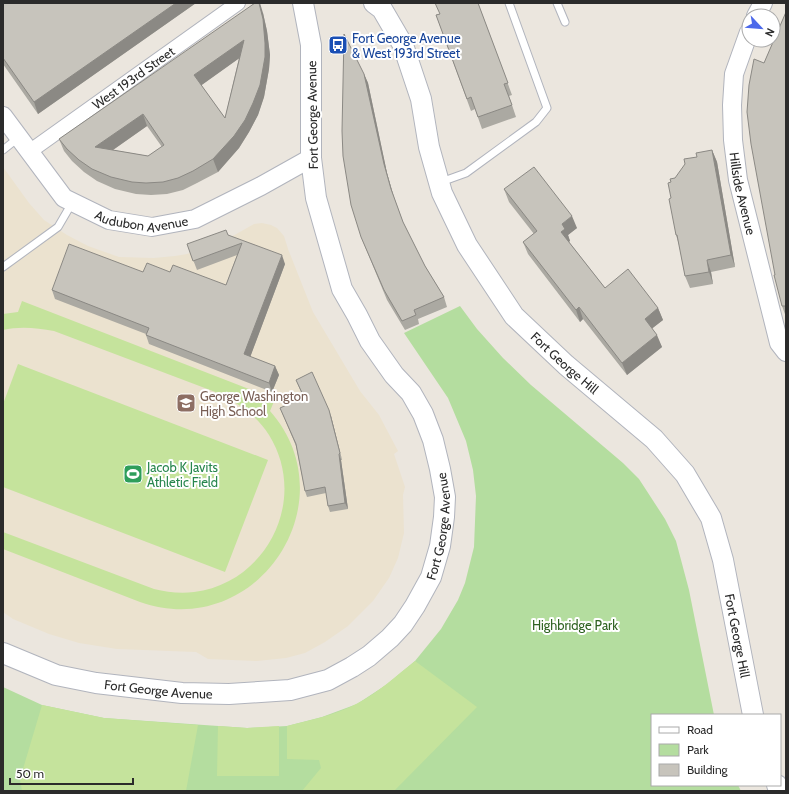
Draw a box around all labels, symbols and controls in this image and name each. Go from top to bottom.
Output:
north arrow [741,8,781,48]
text: N [762,26,778,39]
place label: Fort George Avenue & West 193rd Street [352,30,461,61]
bus stop icon: Fort George Avenue & West 193rd Street [327,34,349,56]
street label: West 193rd Street [89,43,178,112]
street label: Fort George Avenue [303,60,321,169]
street label: Hillside Avenue [727,151,760,237]
street label: Audubon Avenue [92,206,190,235]
street label: Fort George Hill [528,328,602,397]
place label: George Washington High School [200,388,308,419]
school or university icon: George Washington High School [175,392,197,414]
place label: Jacob K Javits Athletic Field [146,459,219,490]
sports icon: Jacob K Javits Athletic Field [122,463,144,485]
street label: Fort George Avenue [423,471,453,582]
street label: Fort George Hill [722,592,754,679]
park label: Highbridge Park [532,617,618,633]
street label: Fort George Avenue [104,676,213,702]
legend [651,714,781,786]
text: Road [687,722,713,737]
text: Park [687,742,709,757]
scale bar [10,760,133,786]
text: Building [687,762,729,777]
text: 50 m [16,766,44,781]

